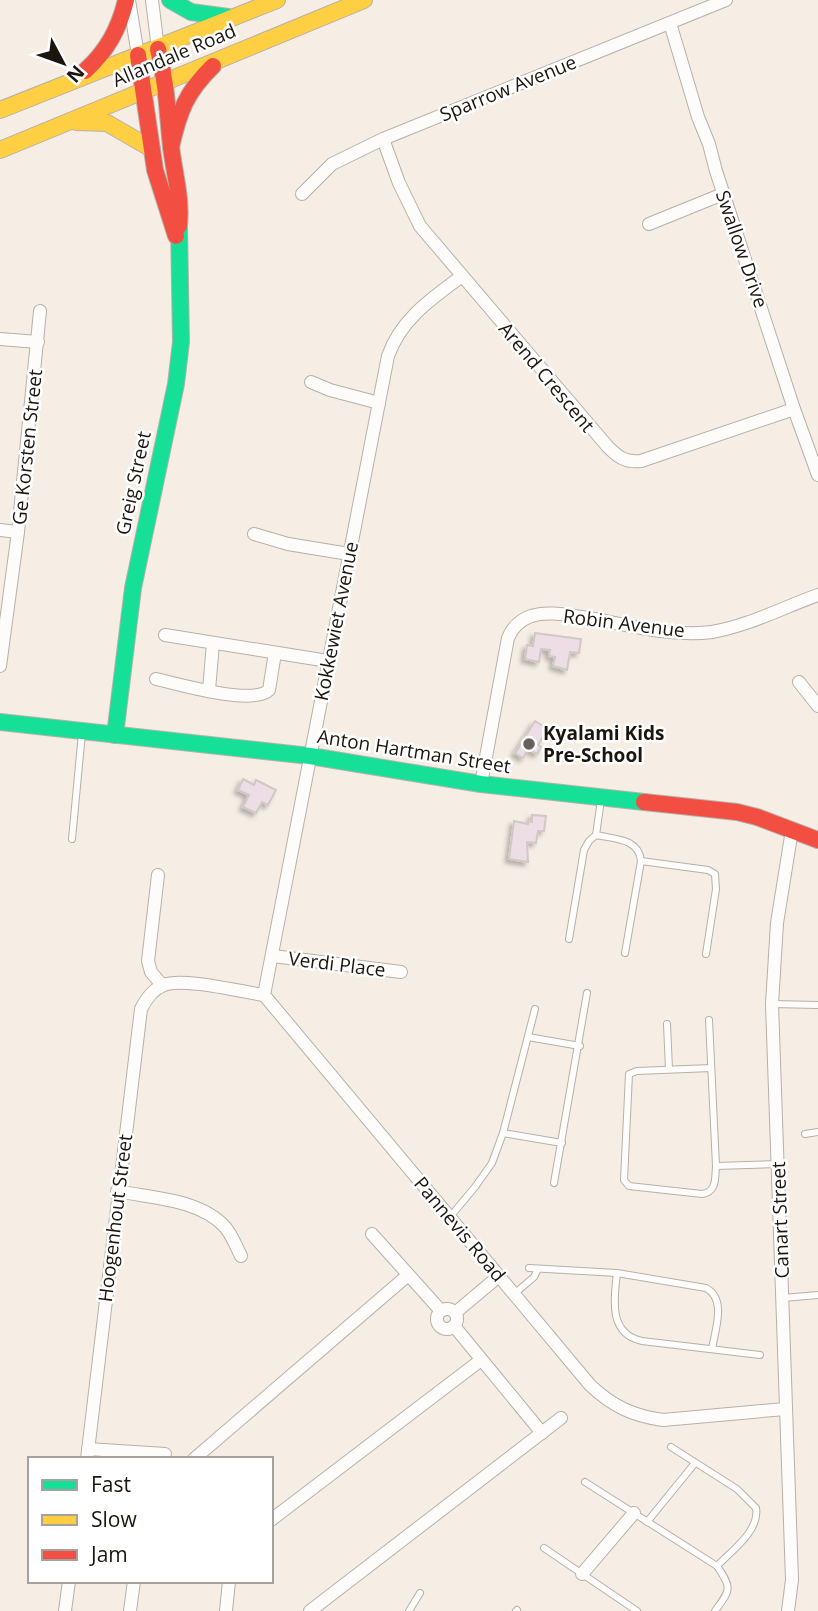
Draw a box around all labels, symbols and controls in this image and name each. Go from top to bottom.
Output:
street label: Allandale Road [108,17,240,93]
north arrow [28,28,98,98]
street label: Sparrow Avenue [436,49,580,127]
text: N [61,60,91,89]
street label: Swallow Drive [710,187,774,311]
street label: Arend Crescent [493,316,601,438]
street label: Ge Korsten Street [6,368,48,526]
street label: Greig Street [109,429,157,537]
street label: Kokkewiet Avenue [308,539,364,703]
street label: Robin Avenue [562,603,686,643]
place label: Kyalami Kids Pre-School [543,720,664,768]
street label: Anton Hartman Street [315,723,513,779]
marker: Kyalami Kids Pre-School [521,736,537,752]
street label: Verdi Place [287,945,387,983]
street label: Hoogenhout Street [92,1132,138,1303]
street label: Canart Street [765,1161,795,1279]
street label: Pannevis Road [408,1171,512,1287]
legend [28,1457,273,1583]
text: Fast [91,1470,131,1498]
text: Slow [91,1505,137,1533]
text: Jam [89,1540,128,1568]

